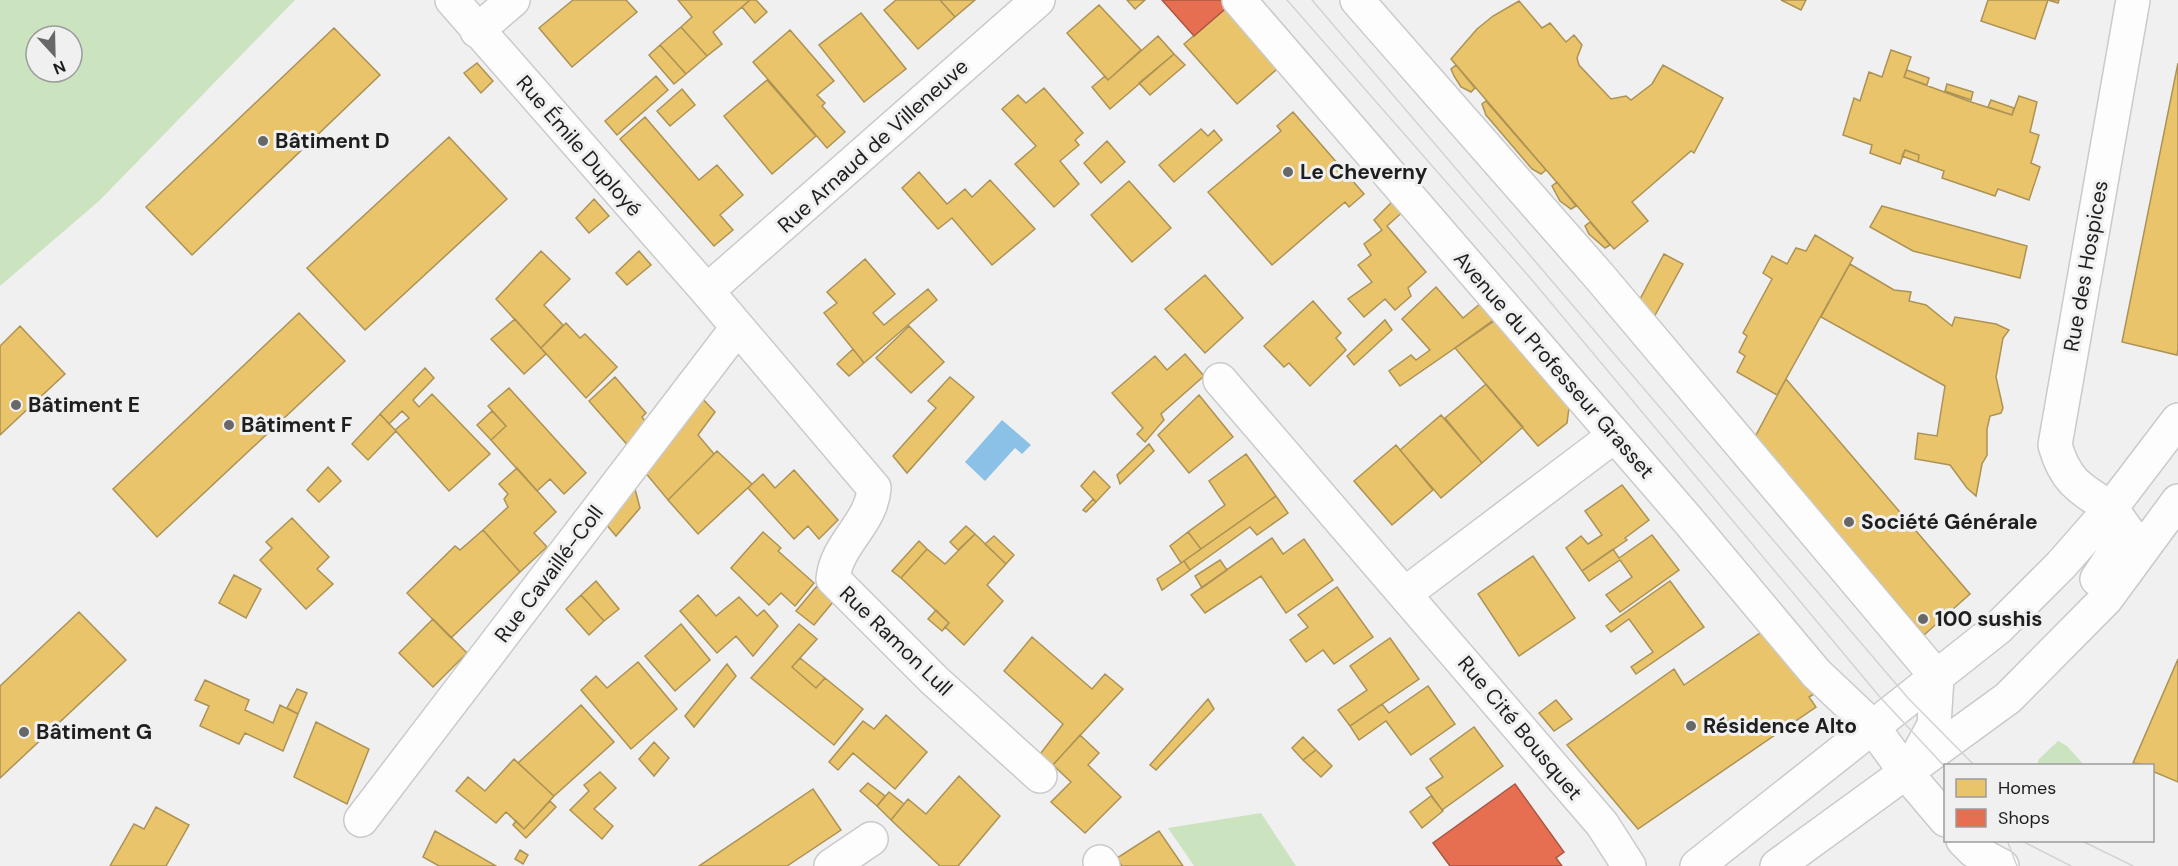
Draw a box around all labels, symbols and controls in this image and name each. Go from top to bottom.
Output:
north arrow [24,24,84,84]
street label: Rue Arnaud de Villeneuve [772,53,974,239]
text: N [50,56,69,79]
street label: Rue Émile Duployé [510,70,648,223]
place label: Bâtiment D [275,127,390,155]
marker: Bâtiment D [256,134,270,148]
place label: Le Cheverny [1300,158,1428,186]
marker: Le Cheverny [1281,165,1295,179]
street label: Rue des Hospices [2057,178,2115,354]
street label: Avenue du Professeur Grasset [1447,245,1661,485]
place label: Bâtiment E [28,391,140,419]
marker: Bâtiment E [9,398,23,412]
place label: Bâtiment F [241,411,353,439]
marker: Bâtiment F [222,418,236,432]
street label: Rue Cavaillé-Coll [488,500,610,648]
place label: Société Générale [1861,508,2038,536]
marker: Société Générale [1842,515,1856,529]
street label: Rue Ramon Lull [833,580,959,702]
place label: 100 sushis [1935,605,2042,633]
marker: 100 sushis [1916,612,1930,626]
street label: Rue Cité Bousquet [1451,650,1589,806]
place label: Résidence Alto [1703,712,1857,740]
place label: Bâtiment G [36,718,152,746]
marker: Résidence Alto [1684,719,1698,733]
marker: Bâtiment G [17,725,31,739]
legend [1944,764,2154,842]
text: Homes [1998,776,2056,800]
text: Shops [1998,806,2050,830]

